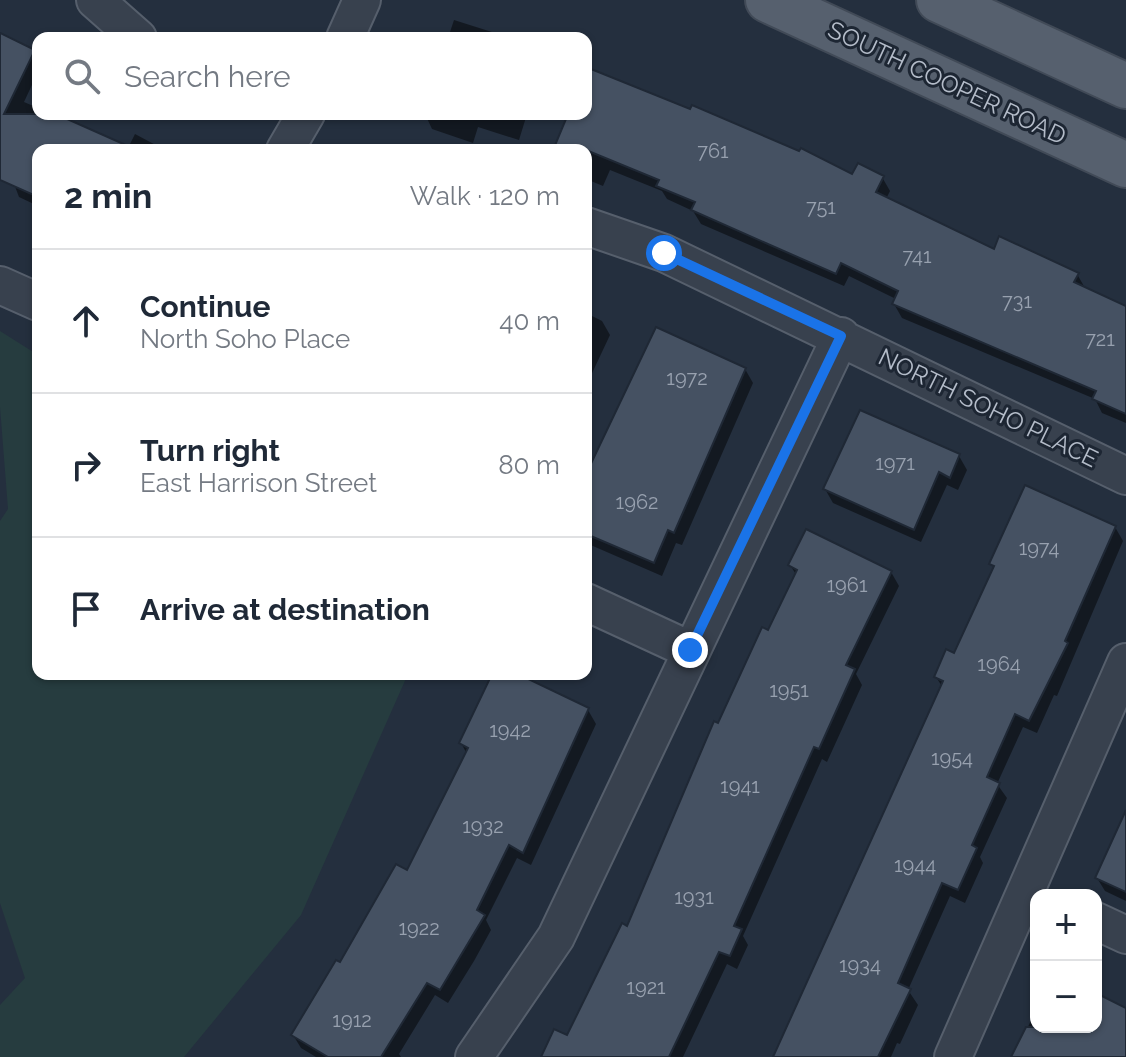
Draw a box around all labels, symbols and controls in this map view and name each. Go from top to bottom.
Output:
street label: SOUTH COOPER ROAD [824,15,1071,150]
search box [32,32,592,120]
icon: search [60,54,104,98]
text: Search here [124,59,291,94]
house number: 761 [697,139,729,163]
text: 2 min [64,176,152,216]
text: Walk · 120 m [410,181,560,211]
house number: 751 [806,195,836,219]
route start [646,235,682,271]
house number: 741 [902,244,932,268]
text: Continue [140,289,271,324]
house number: 731 [1002,289,1032,313]
icon: ahead [64,299,108,343]
text: 40 m [499,306,560,336]
text: North Soho Place [140,324,350,354]
house number: 721 [1085,327,1115,351]
street label: NORTH SOHO PLACE [874,342,1103,473]
house number: 1972 [666,366,708,390]
text: Turn right [140,433,280,468]
icon: right [64,443,108,487]
text: 80 m [498,450,560,480]
house number: 1971 [875,451,915,475]
text: East Harrison Street [140,468,377,498]
house number: 1962 [616,490,658,514]
house number: 1974 [1019,536,1059,560]
house number: 1961 [827,573,868,597]
icon: arrive [64,587,108,631]
text: Arrive at destination [140,592,430,627]
route end [672,632,708,668]
house number: 1964 [977,652,1021,676]
house number: 1951 [769,678,809,702]
house number: 1942 [489,718,531,742]
house number: 1954 [931,746,973,770]
house number: 1941 [720,774,760,798]
house number: 1932 [462,814,504,838]
house number: 1944 [894,853,936,877]
house number: 1931 [674,885,714,909]
map controls [1030,889,1102,1033]
button: + [1030,889,1102,961]
house number: 1922 [398,916,440,940]
house number: 1934 [839,953,881,977]
button: − [1030,961,1102,1033]
house number: 1921 [626,975,666,999]
house number: 1912 [332,1008,372,1032]

